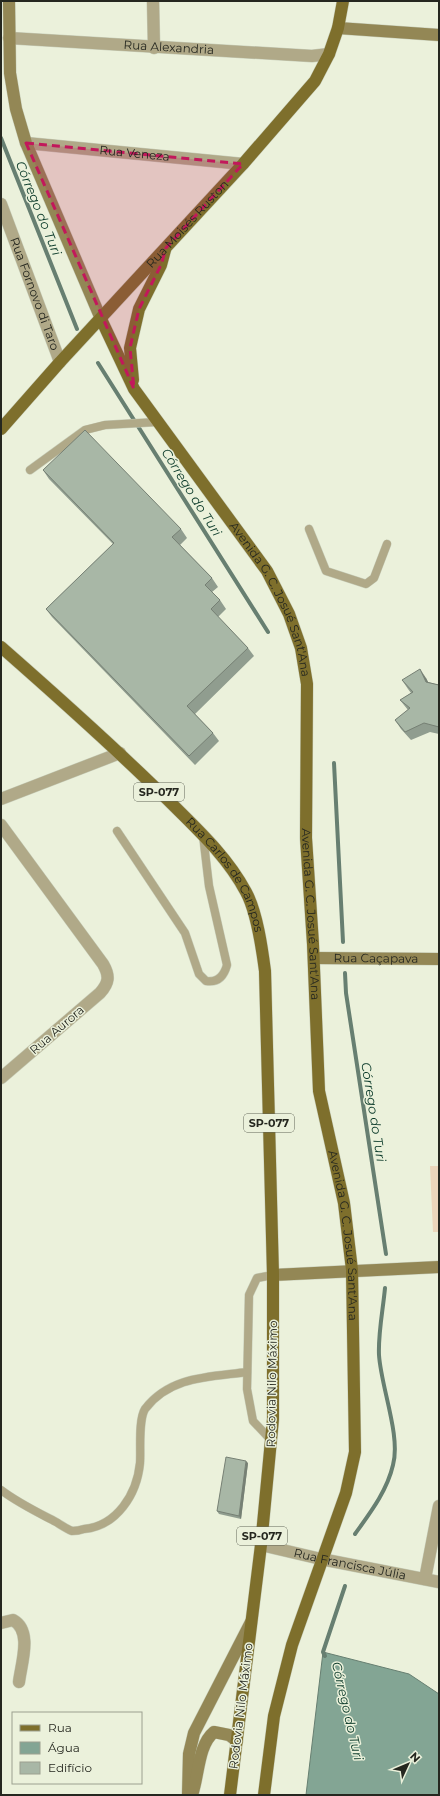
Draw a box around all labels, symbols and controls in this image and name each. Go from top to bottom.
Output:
street label: Rua Alexandria [123,37,214,57]
street label: Rua Veneza [99,142,170,164]
water label: Córrego do Turi [13,158,65,258]
street label: Rua Moisés Ruston [143,177,231,271]
street label: Rua Fornovo di Taro [7,235,63,352]
water label: Córrego do Turi [159,445,226,539]
street label: Avenida G. C. Josué Sant'Ana [227,519,314,678]
road number: SP-077 [134,783,184,801]
street label: Rua Carlos de Campos [183,814,267,933]
street label: Avenida G. C. Josué Sant'Ana [299,828,323,1000]
street label: Rua Caçapava [334,950,418,966]
street label: Rua Aurora [26,1002,87,1057]
water label: Córrego do Turi [358,1061,390,1163]
road number: SP-077 [244,1114,294,1132]
street label: Avenida G. C. Josué Sant'Ana [325,1149,361,1321]
street label: Rodovia Nilo Máximo [263,1320,280,1448]
road number: SP-077 [237,1527,287,1545]
street label: Rua Francisca Júlia [292,1545,408,1582]
street label: Rodovia Nilo Máximo [225,1642,256,1770]
water label: Córrego do Turi [329,1660,367,1762]
legend [12,1712,142,1784]
text: Rua [48,1720,72,1735]
text: Água [48,1740,80,1755]
north arrow [388,1744,428,1784]
text: N [407,1749,423,1765]
text: Edifício [48,1760,92,1775]

